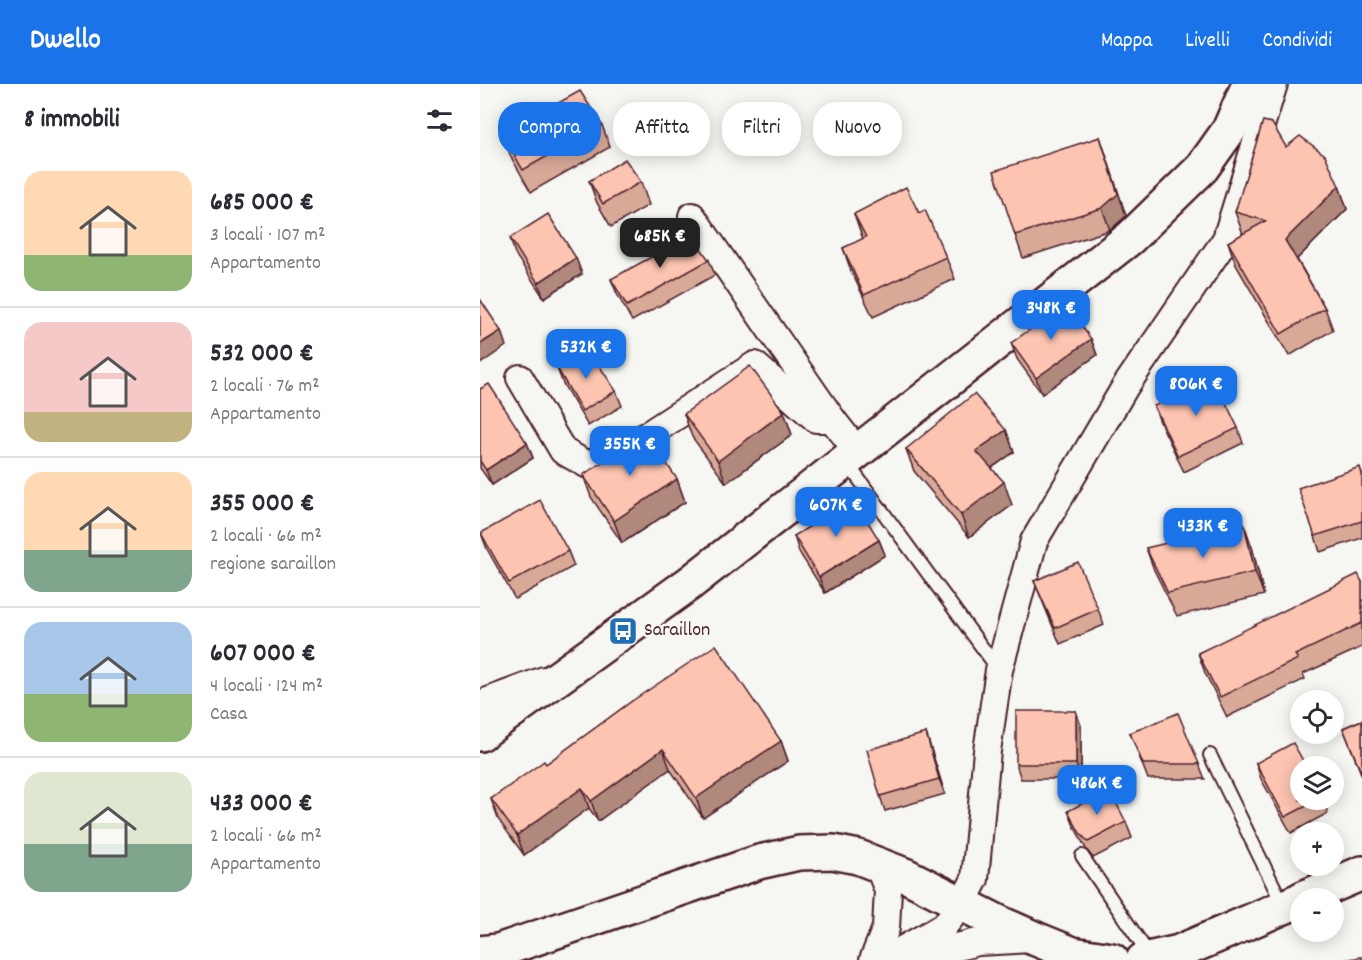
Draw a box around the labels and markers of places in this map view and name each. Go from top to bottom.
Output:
pin: 685K € [611,218,709,269]
pin: 348K € [1002,290,1100,341]
pin: 532K € [537,329,635,380]
pin: 806K € [1147,366,1245,417]
pin: 355K € [581,426,679,477]
pin: 607K € [787,487,885,538]
pin: 433K € [1154,508,1252,559]
bus stop icon: Saraillon [607,615,639,647]
place label: Saraillon [644,617,710,645]
pin: 486K € [1048,765,1146,816]

